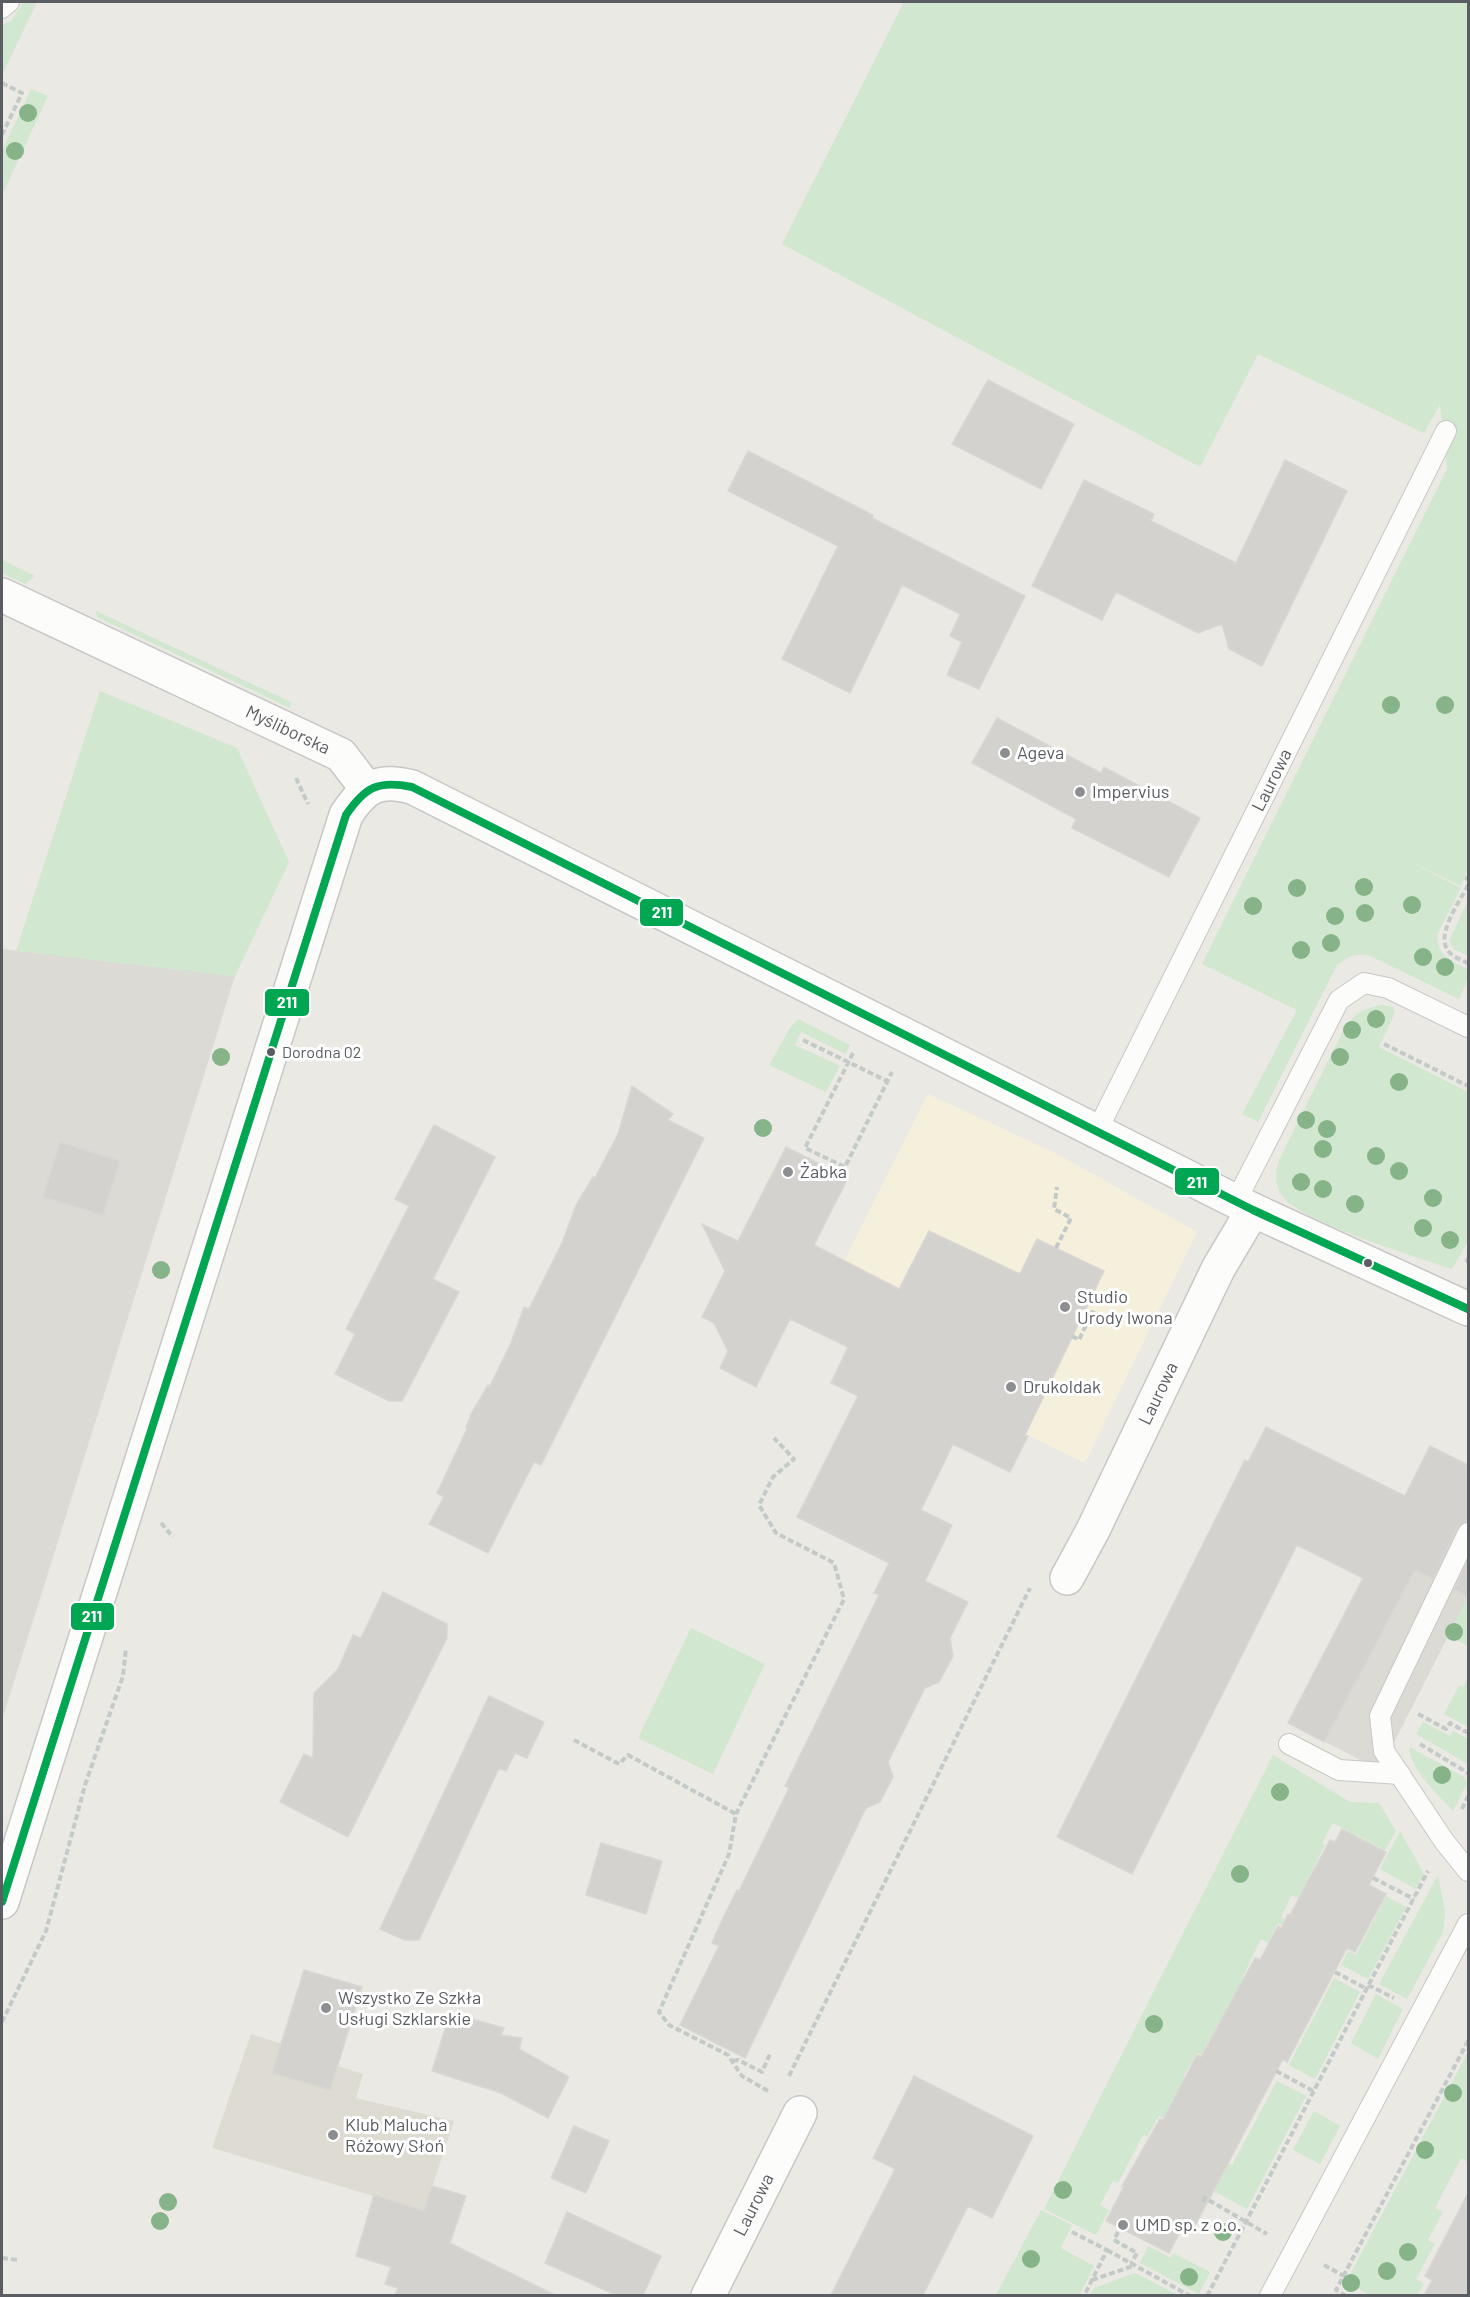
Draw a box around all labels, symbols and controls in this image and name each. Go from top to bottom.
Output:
street label: Myśliborska [242,700,334,758]
place label: Ageva [1017,741,1064,763]
street label: Laurowa [1246,745,1296,815]
marker: Ageva [998,746,1012,760]
place label: Impervius [1092,780,1169,802]
marker: Impervius [1073,785,1087,799]
line badge: 211 [639,898,684,927]
text: 211 [652,902,672,921]
line badge: 211 [264,988,310,1017]
text: 211 [277,992,297,1011]
place label: Dorodna 02 [282,1042,361,1061]
marker: Dorodna 02 [265,1046,277,1058]
place label: Żabka [800,1160,847,1182]
marker: Żabka [781,1165,795,1179]
line badge: 211 [1174,1167,1220,1196]
text: 211 [1187,1172,1207,1191]
unlabelled marker [1362,1257,1374,1269]
place label: Studio Urody Iwona [1077,1285,1173,1328]
marker: Studio Urody Iwona [1058,1300,1072,1314]
street label: Laurowa [1133,1358,1182,1428]
place label: Drukoldak [1023,1375,1101,1397]
marker: Drukoldak [1004,1380,1018,1394]
line badge: 211 [70,1602,115,1631]
text: 211 [82,1606,102,1625]
place label: Wszystko Ze Szkła Usługi Szklarskie [338,1986,481,2029]
marker: Wszystko Ze Szkła Usługi Szklarskie [319,2001,333,2015]
place label: Klub Malucha Różowy Słoń [345,2113,447,2156]
marker: Klub Malucha Różowy Słoń [326,2128,340,2142]
street label: Laurowa [728,2170,778,2239]
place label: UMD sp. z o.o. [1135,2213,1242,2235]
marker: UMD sp. z o.o. [1116,2218,1130,2232]

